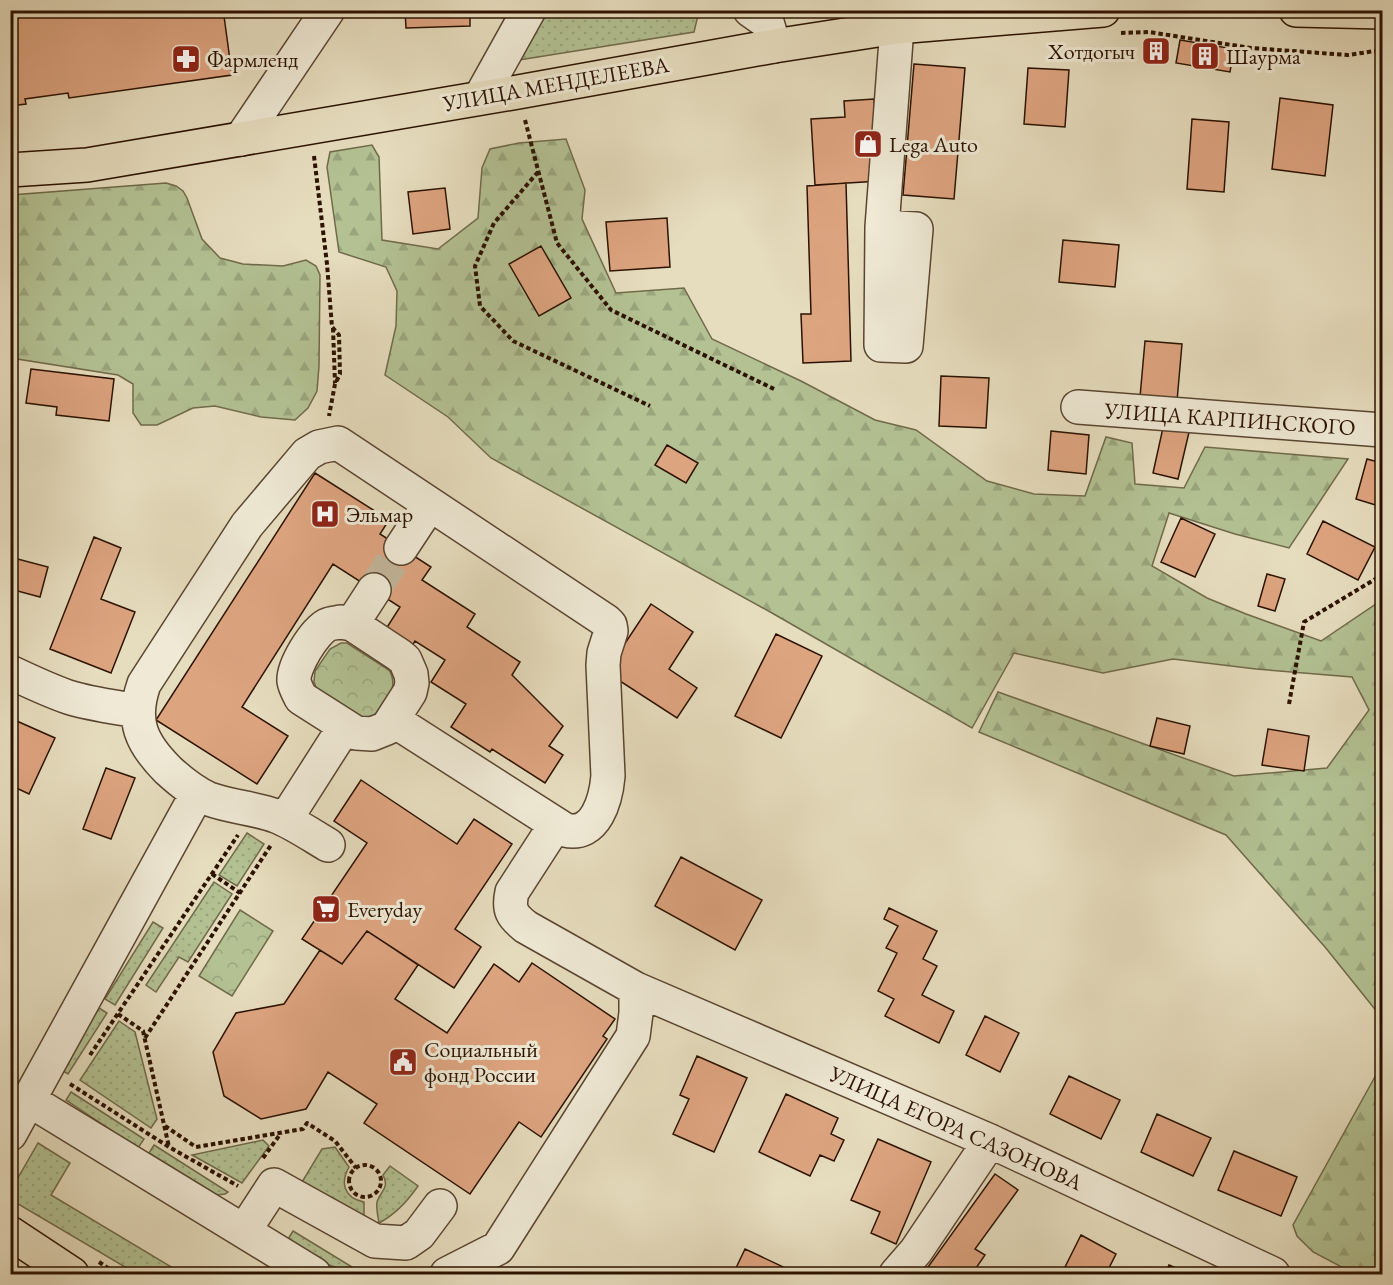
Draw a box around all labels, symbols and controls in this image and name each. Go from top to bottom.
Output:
building icon: Хотдогыч [1140,35,1172,67]
place label: Хотдогыч [1047,37,1135,66]
building icon: Шаурма [1189,40,1221,72]
place label: Шаурма [1226,42,1301,71]
pharmacy icon: Фармленд [170,43,202,75]
place label: Фармленд [207,45,298,74]
street label: УЛИЦА МЕНДЕЛЕЕВА [440,50,672,118]
shop icon: Lega Auto [852,128,884,160]
place label: Lega Auto [889,130,978,159]
street label: УЛИЦА КАРПИНСКОГО [1102,396,1357,442]
hospital icon: Эльмар [309,498,341,530]
place label: Эльмар [346,500,413,529]
supermarket icon: Everyday [310,893,342,925]
place label: Everyday [347,895,423,924]
place label: Социальный фонд России [424,1035,538,1089]
public building icon: Социальный фонд России [387,1046,419,1078]
street label: УЛИЦА ЕГОРА САЗОНОВА [824,1059,1088,1197]

